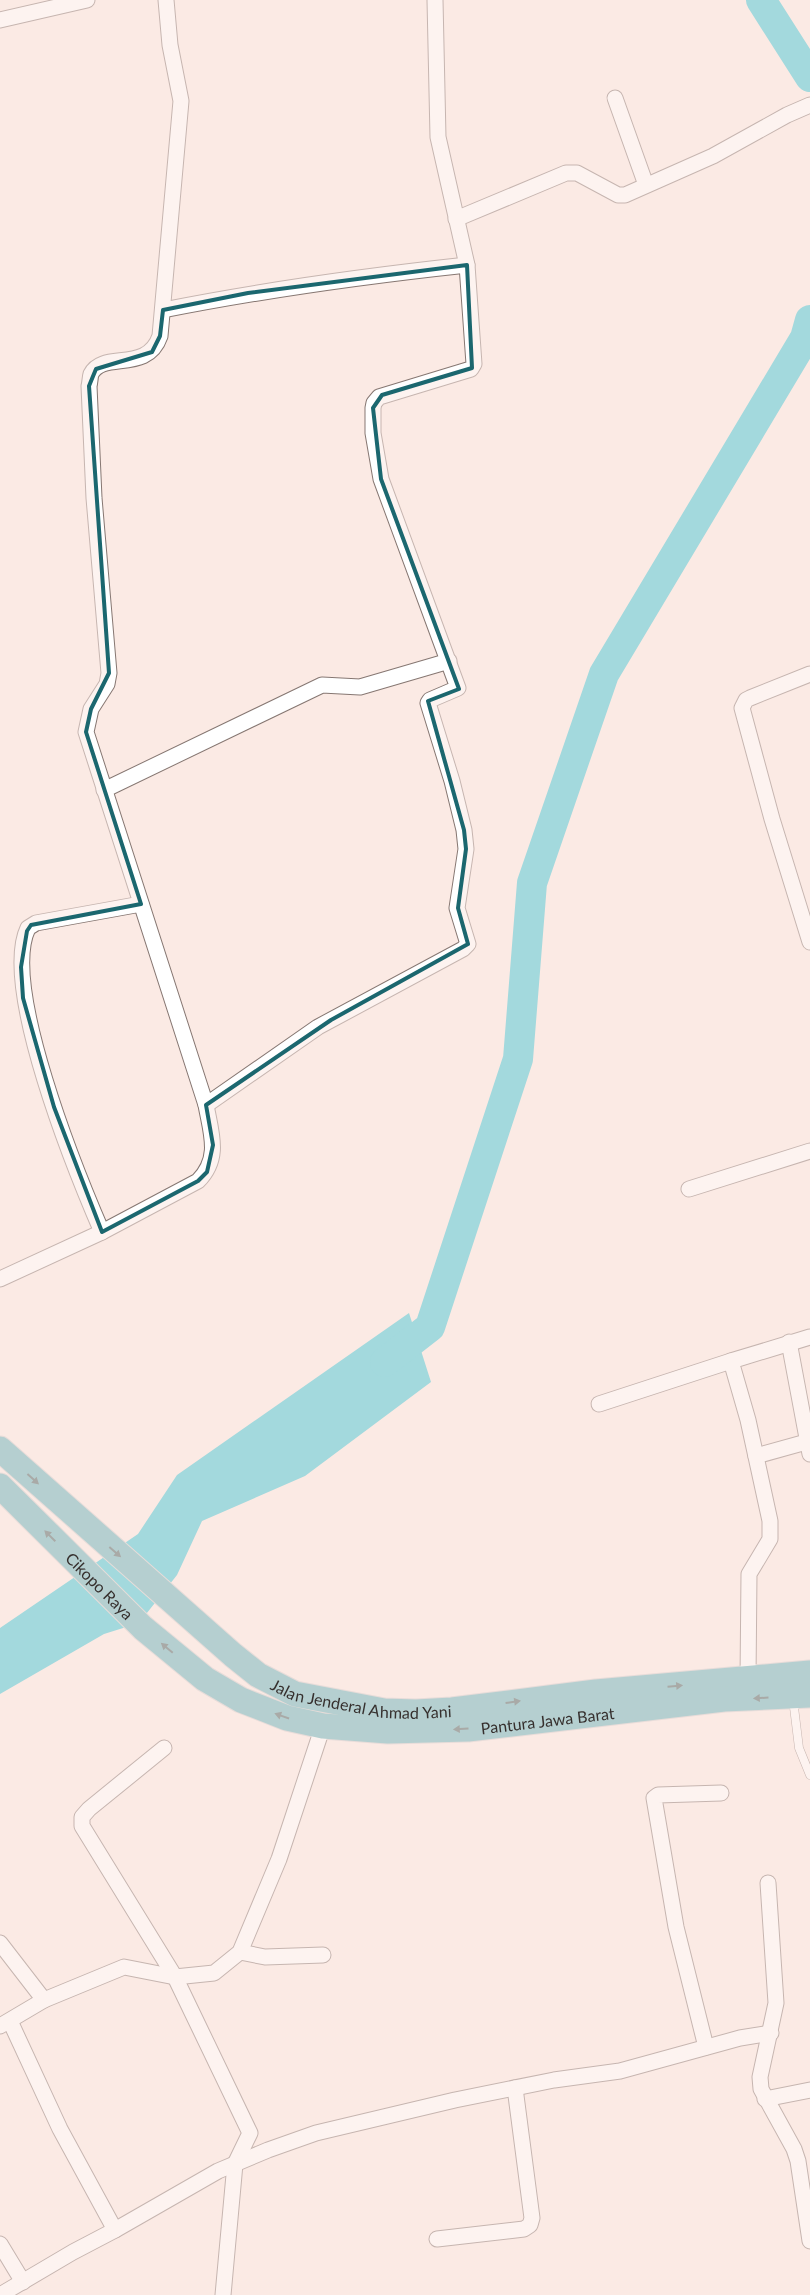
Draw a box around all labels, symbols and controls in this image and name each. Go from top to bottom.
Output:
one-way arrow [26,1473,38,1485]
one-way arrow [44,1530,56,1542]
one-way arrow [109,1547,122,1558]
street label: Cikopo Raya [62,1548,138,1623]
one-way arrow [161,1642,174,1653]
street label: Jalan Jenderal Ahmad Yani [268,1674,452,1722]
one-way arrow [667,1681,683,1689]
one-way arrow [753,1694,769,1702]
one-way arrow [505,1698,521,1706]
street label: Pantura Jawa Barat [480,1702,616,1737]
one-way arrow [274,1712,289,1720]
one-way arrow [452,1725,468,1733]

